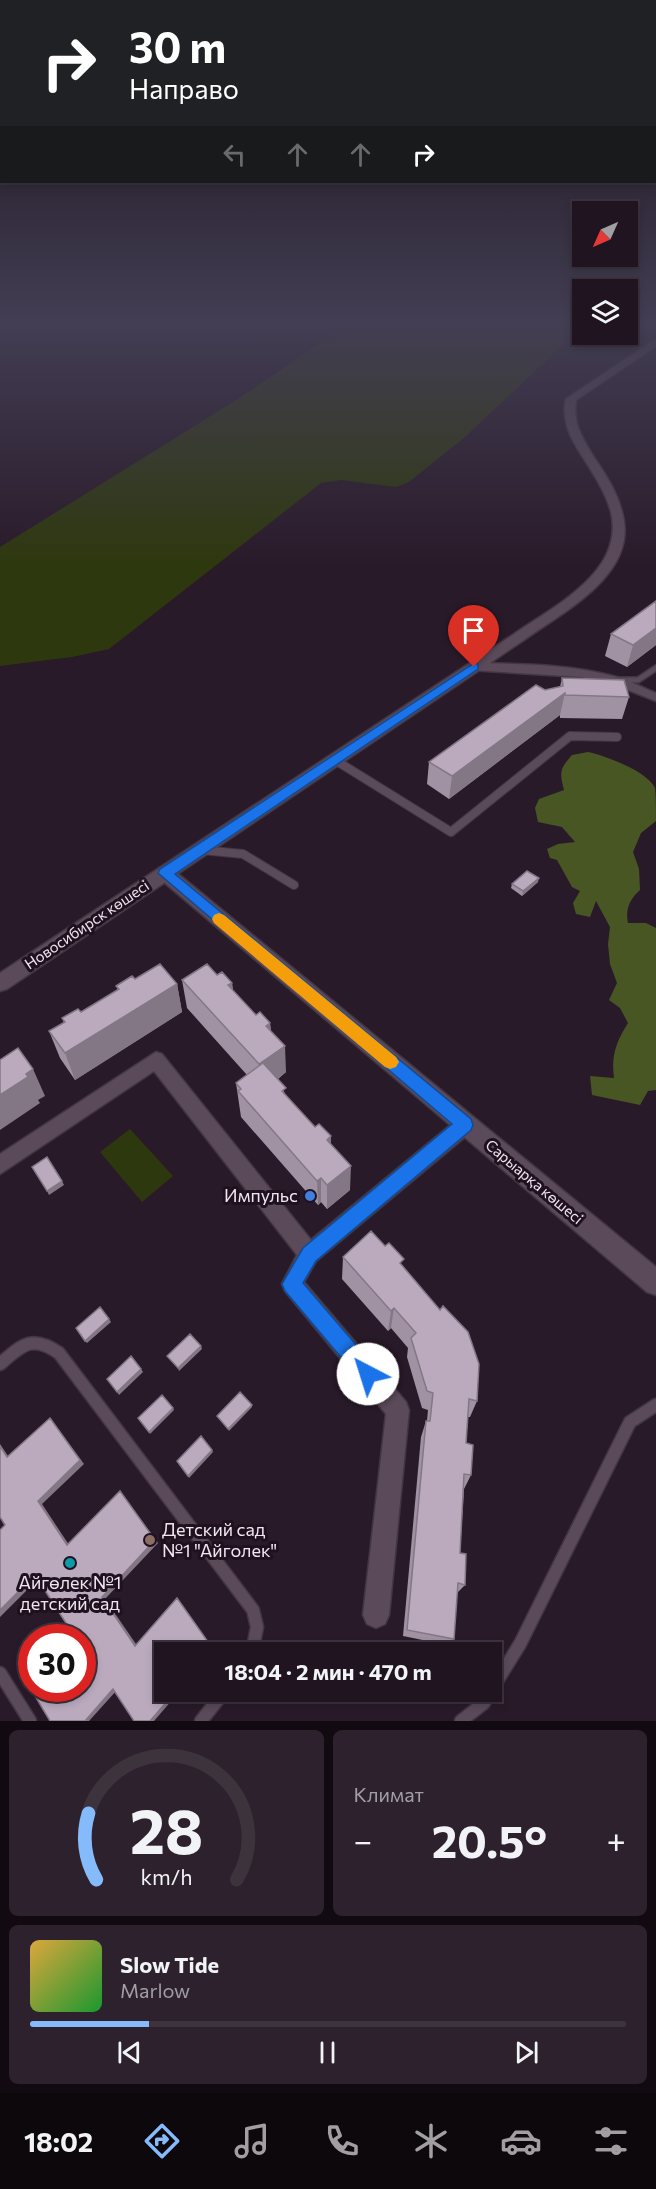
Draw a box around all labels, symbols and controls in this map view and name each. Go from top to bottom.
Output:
text: 30 m [129,20,226,72]
icon: right [30,24,108,102]
text: Направо [129,72,239,105]
icon: left [218,138,251,171]
icon: ahead [281,138,314,171]
icon: ahead [344,138,377,171]
icon: right [407,138,440,171]
north arrow [572,201,638,267]
map controls [572,201,638,345]
button: layers [572,279,638,345]
pin [448,605,499,667]
icon: arrive [457,614,490,647]
street label: Новосибирск көшесі [21,876,152,973]
street label: Сарыарқа көшесі [482,1135,587,1227]
place label: Импульс [224,1184,298,1206]
marker: Импульс [303,1189,317,1203]
position arrow [336,1342,400,1406]
place label: Детский сад №1 "Айголек" [162,1518,277,1561]
marker: Детский сад №1 "Айголек" [143,1533,157,1547]
marker: Айгөлек №1 детский сад [63,1556,77,1570]
place label: Айгөлек №1 детский сад [19,1571,121,1614]
speed limit sign: 30 [18,1624,96,1702]
text: 18:04 · 2 мин · 470 m [224,1658,432,1685]
text: Климат [354,1782,424,1806]
text: 28 [129,1791,203,1867]
text: 20.5° [432,1812,547,1867]
text: − [354,1819,372,1860]
text: + [607,1819,626,1860]
text: km/h [140,1863,192,1889]
text: Slow Tide [120,1951,219,1978]
text: Marlow [120,1978,190,2002]
icon: previous [113,2036,146,2069]
icon: pause [311,2036,344,2069]
icon: next [510,2036,543,2069]
icon: directions [141,2120,183,2162]
icon: music [231,2120,273,2162]
icon: phone [321,2120,363,2162]
icon: climate [410,2120,452,2162]
icon: car [500,2120,542,2162]
icon: filters [590,2120,632,2162]
text: 18:02 [24,2125,93,2158]

